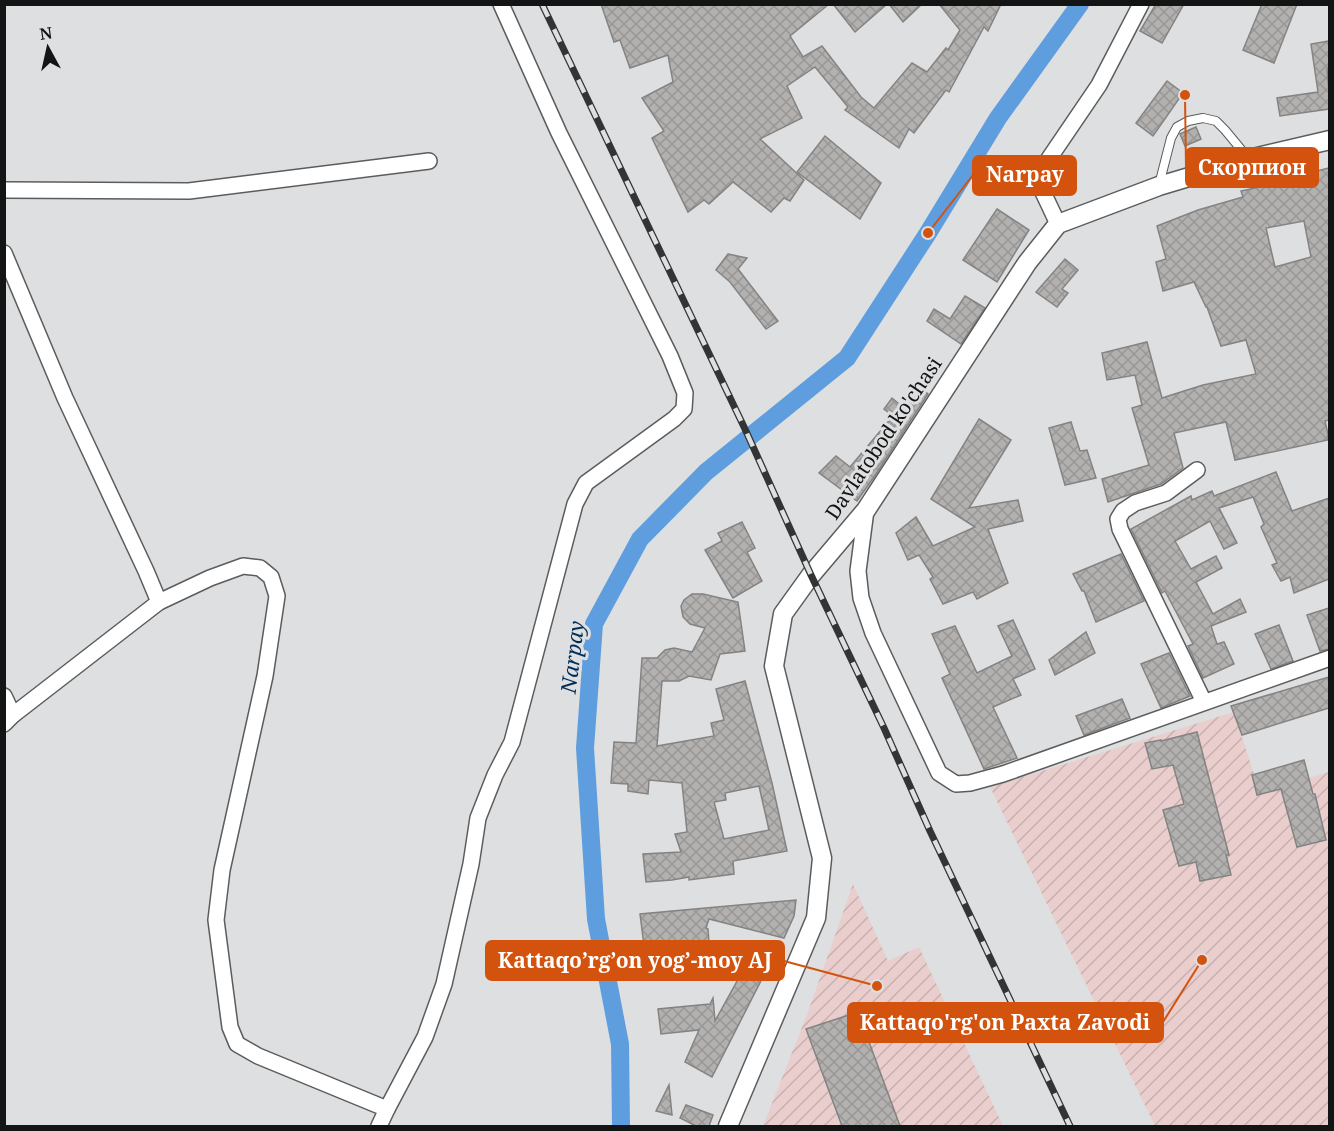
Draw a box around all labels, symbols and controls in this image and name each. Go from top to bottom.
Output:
north arrow [18,18,78,78]
text: N [38,21,54,45]
callout: Скорпион [1186,148,1318,187]
text: Скорпион [1198,153,1306,181]
callout: Narpay [973,156,1076,195]
text: Narpay [986,160,1065,188]
street label: Davlatobod ko'chasi [818,351,948,525]
water label: Narpay [554,619,590,696]
callout: Kattaqo’rg’on yog’-moy AJ [486,941,784,980]
text: Kattaqo’rg’on yog’-moy AJ [498,946,772,974]
callout: Kattaqo'rg'on Paxta Zavodi [848,1003,1163,1042]
text: Kattaqo'rg'on Paxta Zavodi [860,1008,1151,1036]

